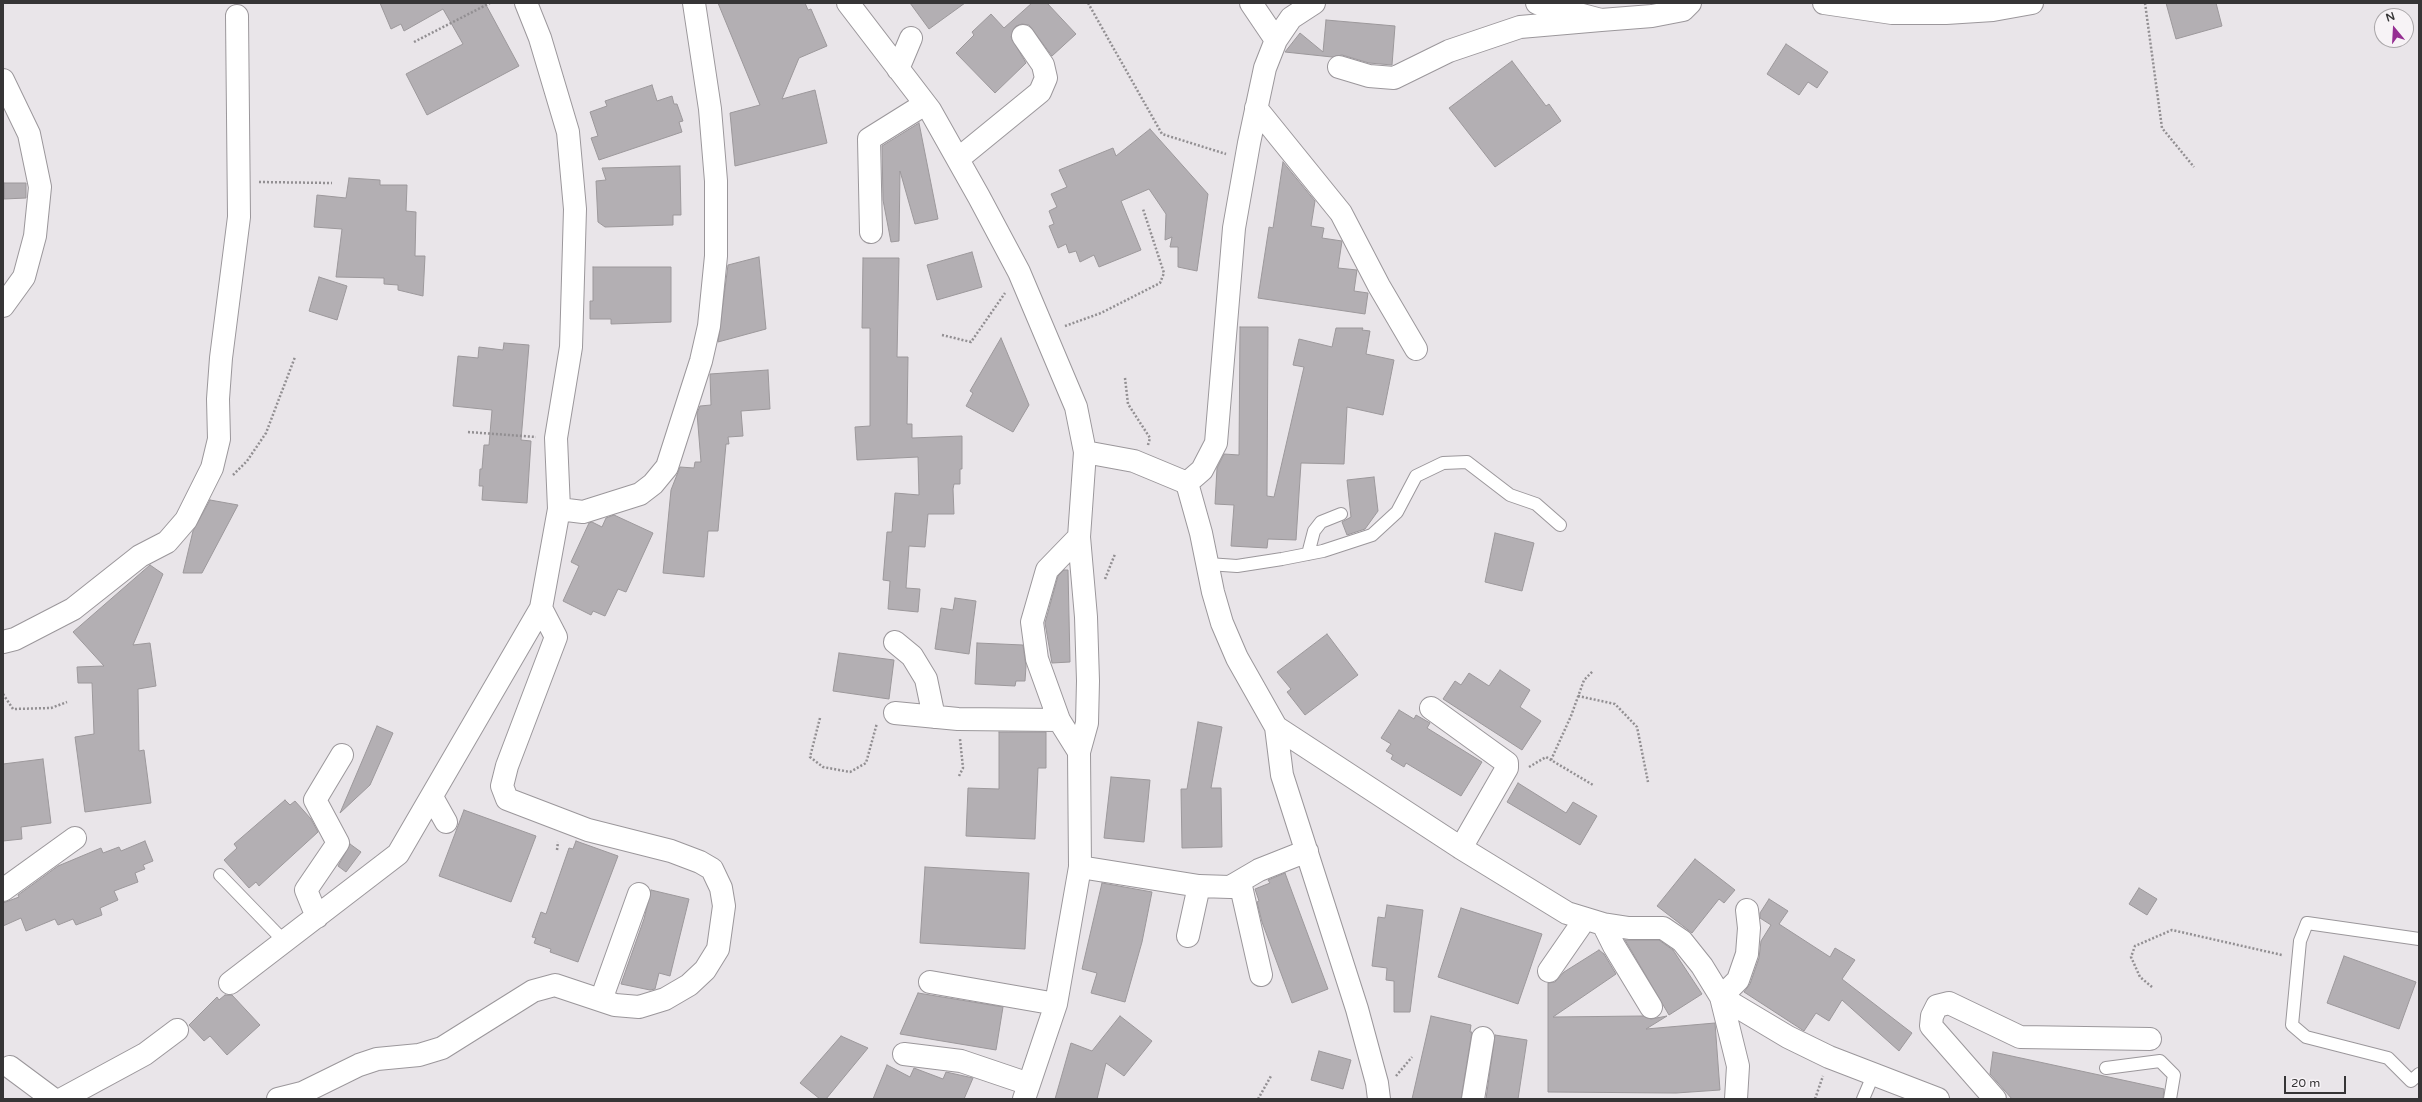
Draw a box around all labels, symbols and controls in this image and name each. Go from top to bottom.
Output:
north arrow [2374,8,2414,48]
text: N [2384,10,2397,25]
scale bar [2286,1068,2348,1094]
text: 20 m [2291,1076,2320,1090]

